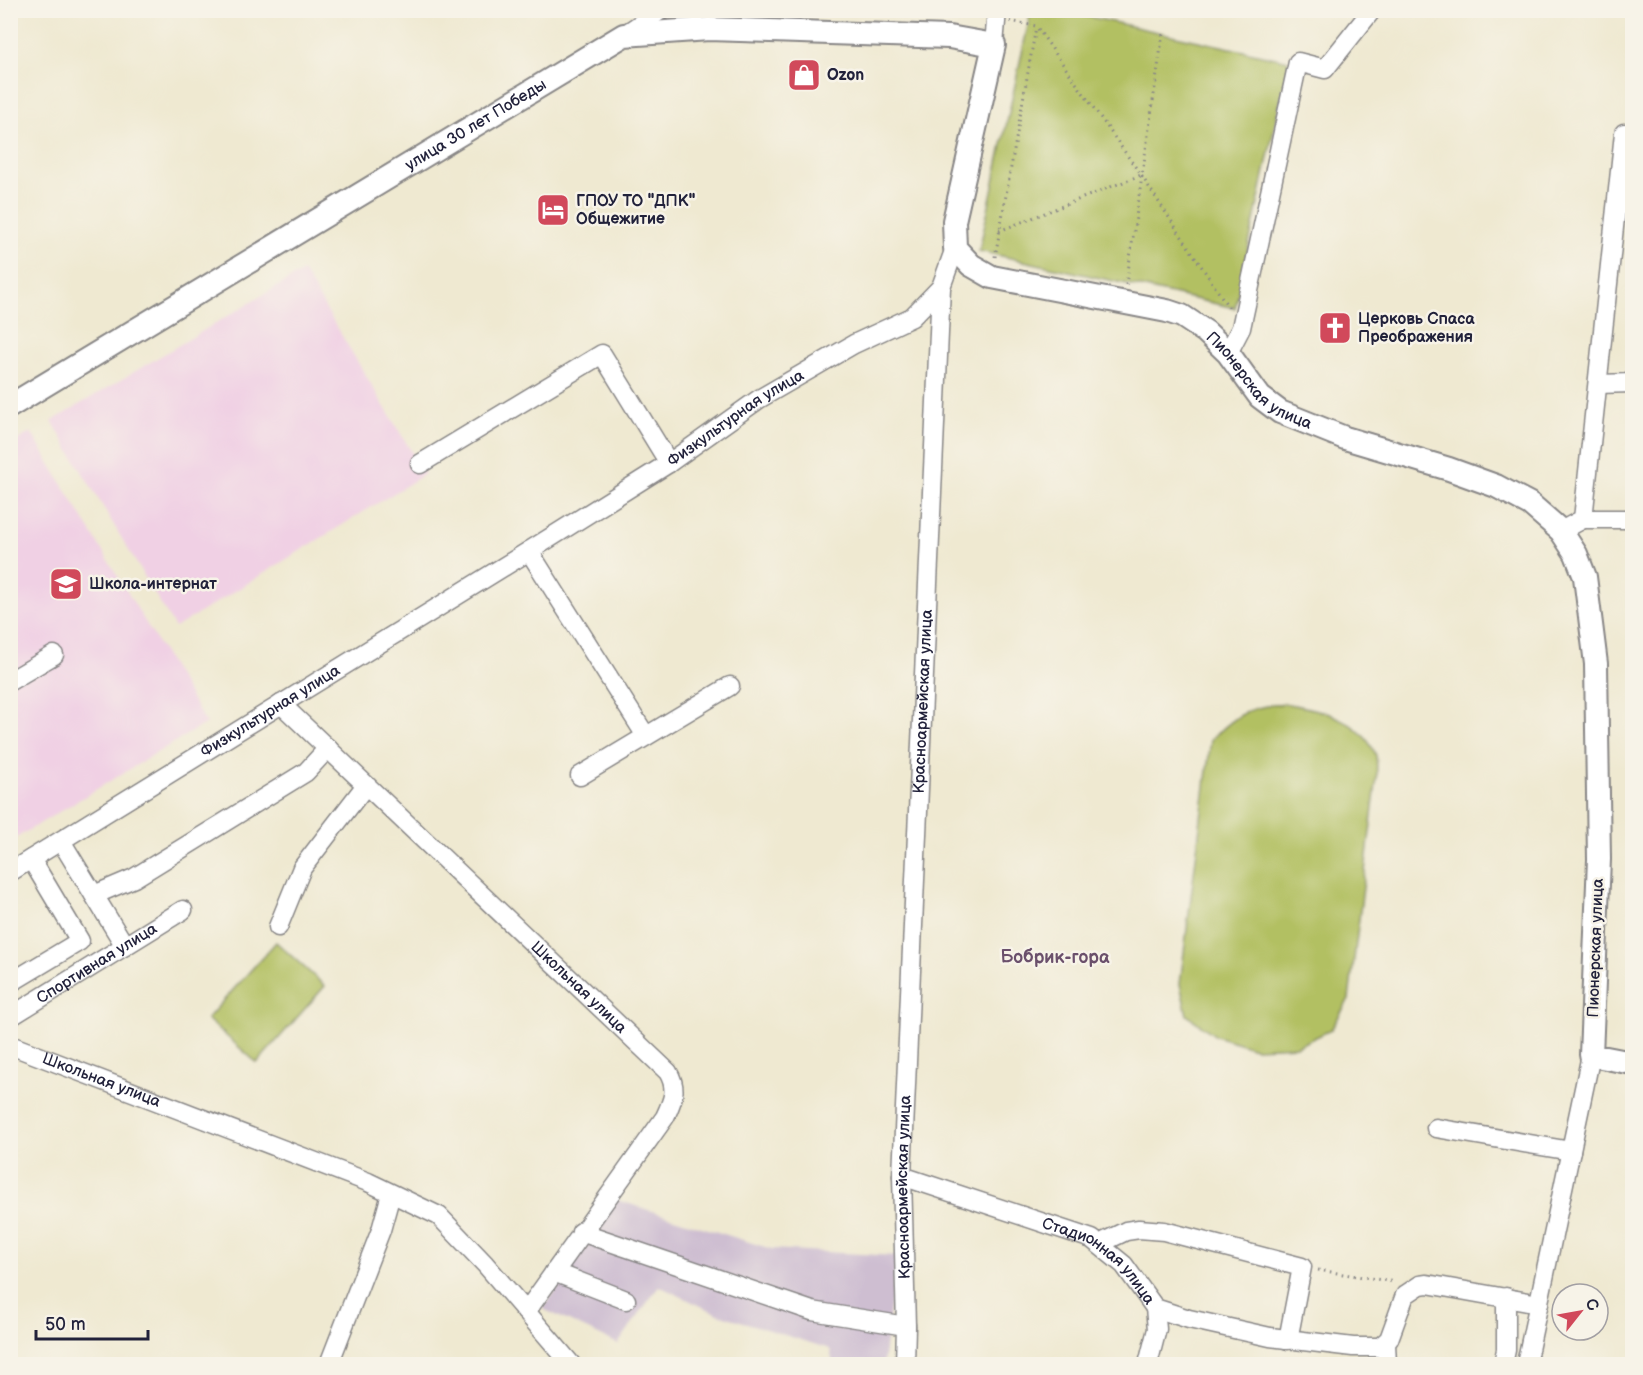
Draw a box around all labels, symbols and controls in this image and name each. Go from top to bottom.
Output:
shop icon: Ozon [786,57,822,93]
place label: Ozon [827,66,864,85]
street label: улица 30 лет Победы [402,75,550,175]
hotel icon: ГПОУ ТО "ДПК" Общежитие [535,192,571,228]
place label: ГПОУ ТО "ДПК" Общежитие [576,192,695,229]
church icon: Церковь Спаса Преображения [1317,310,1353,346]
place label: Церковь Спаса Преображения [1358,310,1475,347]
street label: Пионерская улица [1202,328,1315,433]
street label: Физкультурная улица [664,365,808,471]
school or university icon: Школа-интернат [48,566,84,602]
place label: Школа-интернат [89,575,217,594]
street label: Красноармейская улица [909,608,936,794]
street label: Физкультурная улица [197,660,344,761]
street label: Пионерская улица [1584,878,1608,1018]
street label: Спортивная улица [33,919,161,1008]
street label: Школьная улица [527,937,631,1038]
district label: Бобрик-гора [1001,947,1110,968]
street label: Школьная улица [40,1049,164,1111]
street label: Красноармейская улица [892,1094,915,1279]
street label: Стадионная улица [1040,1214,1159,1309]
north arrow [1550,1282,1610,1342]
text: С [1581,1295,1603,1315]
scale bar [36,1303,148,1341]
text: 50 m [45,1314,86,1335]

